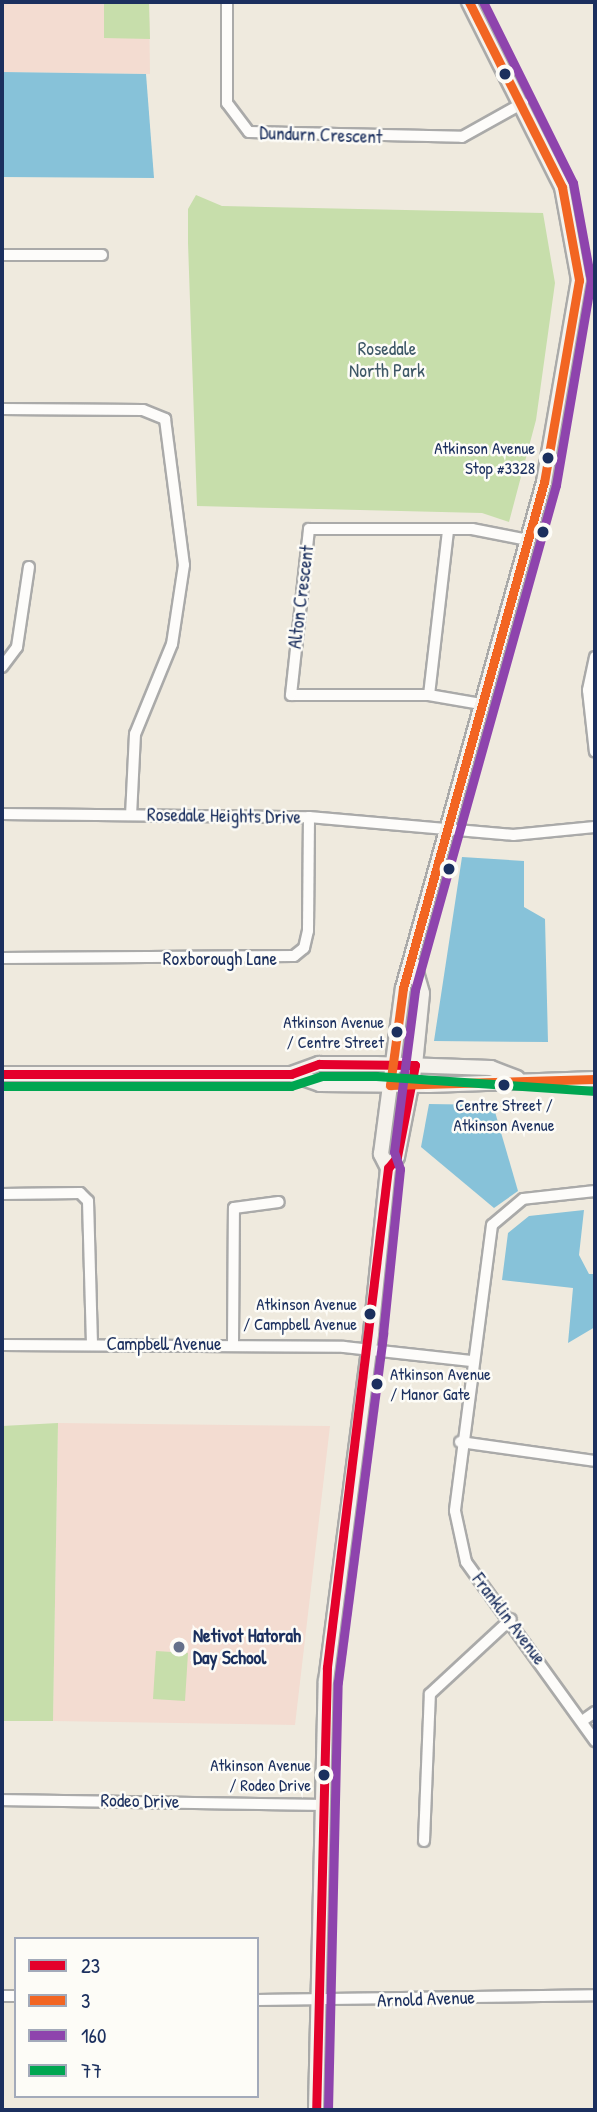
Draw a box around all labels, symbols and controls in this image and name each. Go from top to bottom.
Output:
unlabelled marker [498,67,512,81]
street label: Dundurn Crescent [259,121,383,149]
park label: Rosedale North Park [349,338,425,382]
place label: Atkinson Avenue Stop #3328 [434,438,535,478]
marker: Atkinson Avenue Stop #3328 [541,451,555,465]
unlabelled marker [536,525,550,539]
street label: Alton Crescent [283,544,319,650]
street label: Rosedale Heights Drive [147,803,301,829]
unlabelled marker [442,862,456,876]
street label: Roxborough Lane [163,948,277,970]
place label: Atkinson Avenue / Centre Street [283,1012,384,1052]
marker: Atkinson Avenue / Centre Street [390,1025,404,1039]
marker: Centre Street / Atkinson Avenue [497,1078,511,1092]
place label: Centre Street / Atkinson Avenue [454,1095,554,1135]
place label: Atkinson Avenue / Campbell Avenue [243,1294,357,1334]
marker: Atkinson Avenue / Campbell Avenue [363,1307,377,1321]
street label: Campbell Avenue [106,1333,222,1355]
place label: Atkinson Avenue / Manor Gate [390,1364,491,1404]
marker: Atkinson Avenue / Manor Gate [370,1377,384,1391]
street label: Franklin Avenue [467,1569,551,1669]
place label: Netivot Hatorah Day School [193,1625,301,1669]
marker: Netivot Hatorah Day School [171,1639,187,1655]
place label: Atkinson Avenue / Rodeo Drive [210,1755,311,1795]
marker: Atkinson Avenue / Rodeo Drive [317,1768,331,1782]
street label: Rodeo Drive [100,1789,180,1813]
legend [14,1937,259,2098]
text: 23 [81,1951,100,1980]
text: 3 [81,1986,90,2015]
street label: Arnold Avenue [377,1986,475,2012]
text: 160 [81,2021,106,2050]
text: 77 [81,2056,102,2085]

